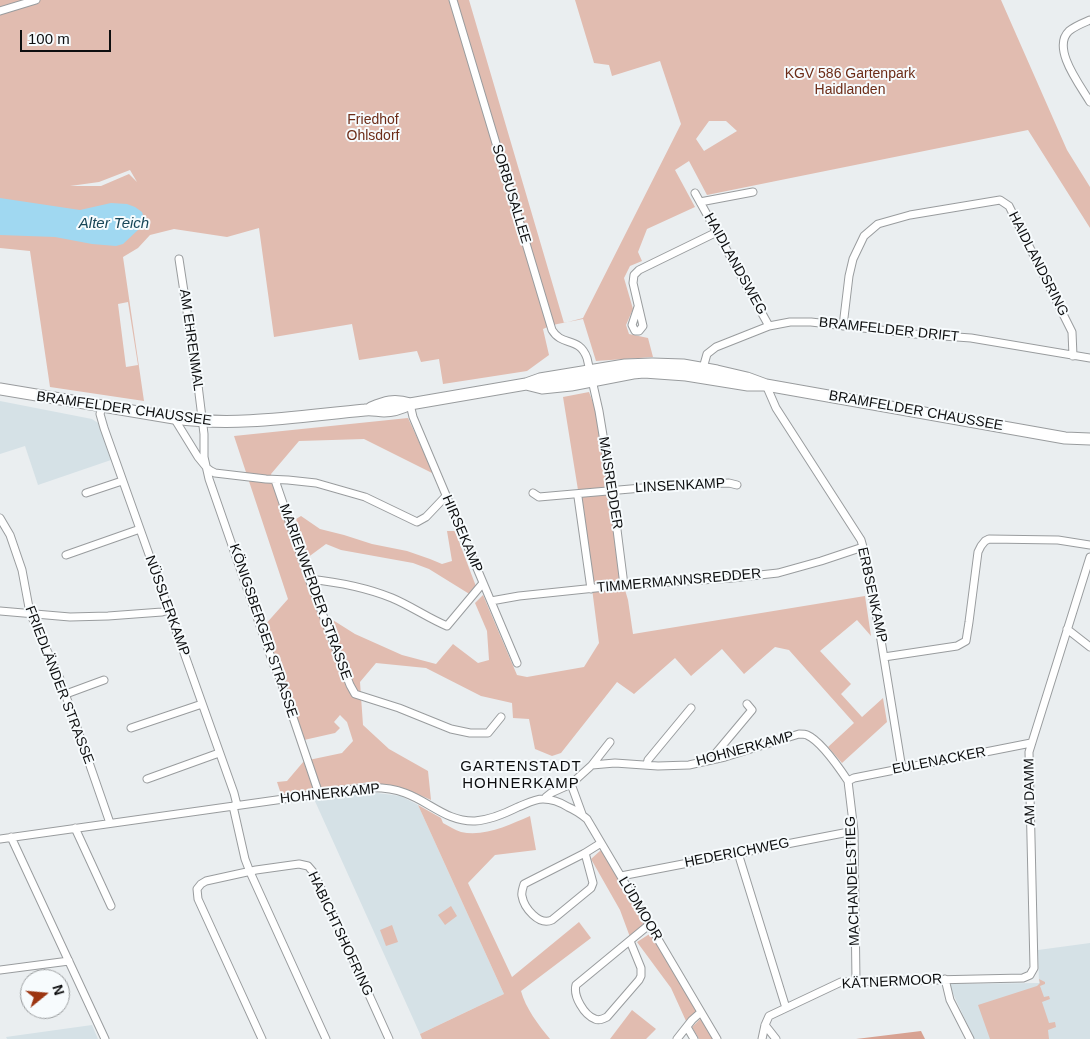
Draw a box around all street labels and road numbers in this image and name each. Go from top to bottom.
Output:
street label: SORBUSALLEE [488,142,534,246]
street label: HAIDLANDSRING [1004,209,1072,319]
street label: HAIDLANDSWEG [700,210,770,318]
street label: AM EHRENMAL [176,288,206,392]
street label: BRAMFELDER DRIFT [818,314,960,346]
street label: BRAMFELDER CHAUSSEE [828,387,1004,435]
street label: BRAMFELDER CHAUSSEE [35,388,213,430]
street label: MAISREDDER [594,436,626,530]
street label: LINSENKAMP [634,475,726,497]
street label: HIRSEKAMP [438,493,486,575]
street label: MARIENWERDER STRASSE [275,502,355,682]
street label: KÖNIGSBERGER STRASSE [225,542,301,720]
street label: ERBSENKAMP [854,546,890,644]
street label: NÜSSLERKAMP [141,553,193,659]
street label: TIMMERMANNSREDDER [596,565,762,597]
street label: FRIEDLÄNDER STRASSE [21,604,97,766]
street label: HOHNERKAMP [694,728,796,770]
street label: EULENACKER [891,744,987,778]
street label: AM DAMM [1021,758,1039,826]
street label: HOHNERKAMP [279,780,381,808]
street label: MACHANDELSTIEG [842,816,864,946]
street label: HEDERICHWEG [683,835,791,871]
street label: HABICHTSHOFRING [304,869,376,999]
street label: LÜDMOOR [614,874,666,944]
street label: KÄTNERMOOR [841,971,943,993]

